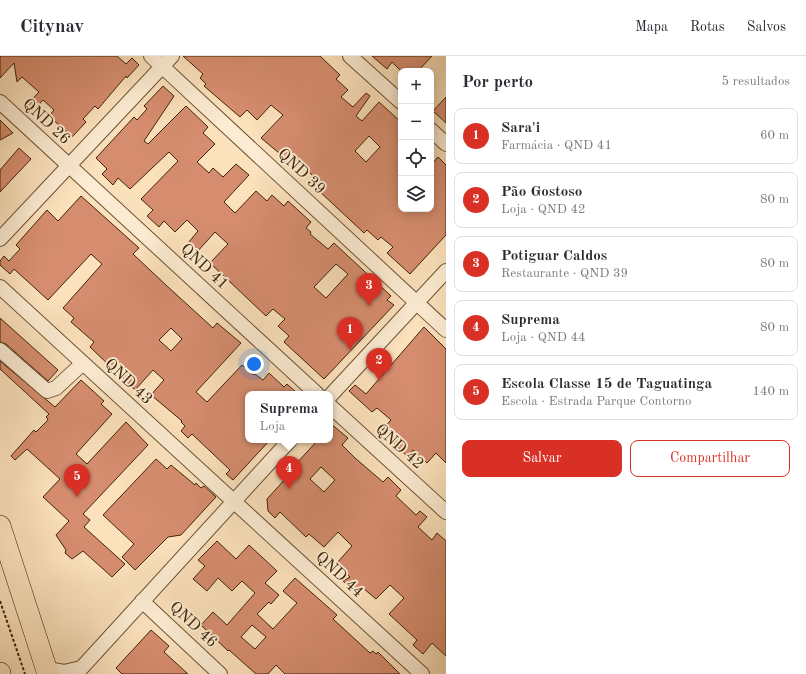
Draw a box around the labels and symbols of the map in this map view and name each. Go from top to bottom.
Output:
street label: QND 26 [19,96,73,148]
street label: QND 39 [274,146,328,198]
street label: QND 41 [177,241,231,293]
pin: 3 [356,273,382,306]
pin: 1 [337,317,363,350]
pin: 2 [366,348,392,381]
your location [244,354,264,374]
street label: QND 43 [101,356,155,408]
street label: QND 42 [372,421,426,473]
pin: 4 [276,456,302,489]
pin: 5 [64,464,90,497]
street label: QND 44 [312,549,366,601]
street label: QND 46 [166,599,220,651]

